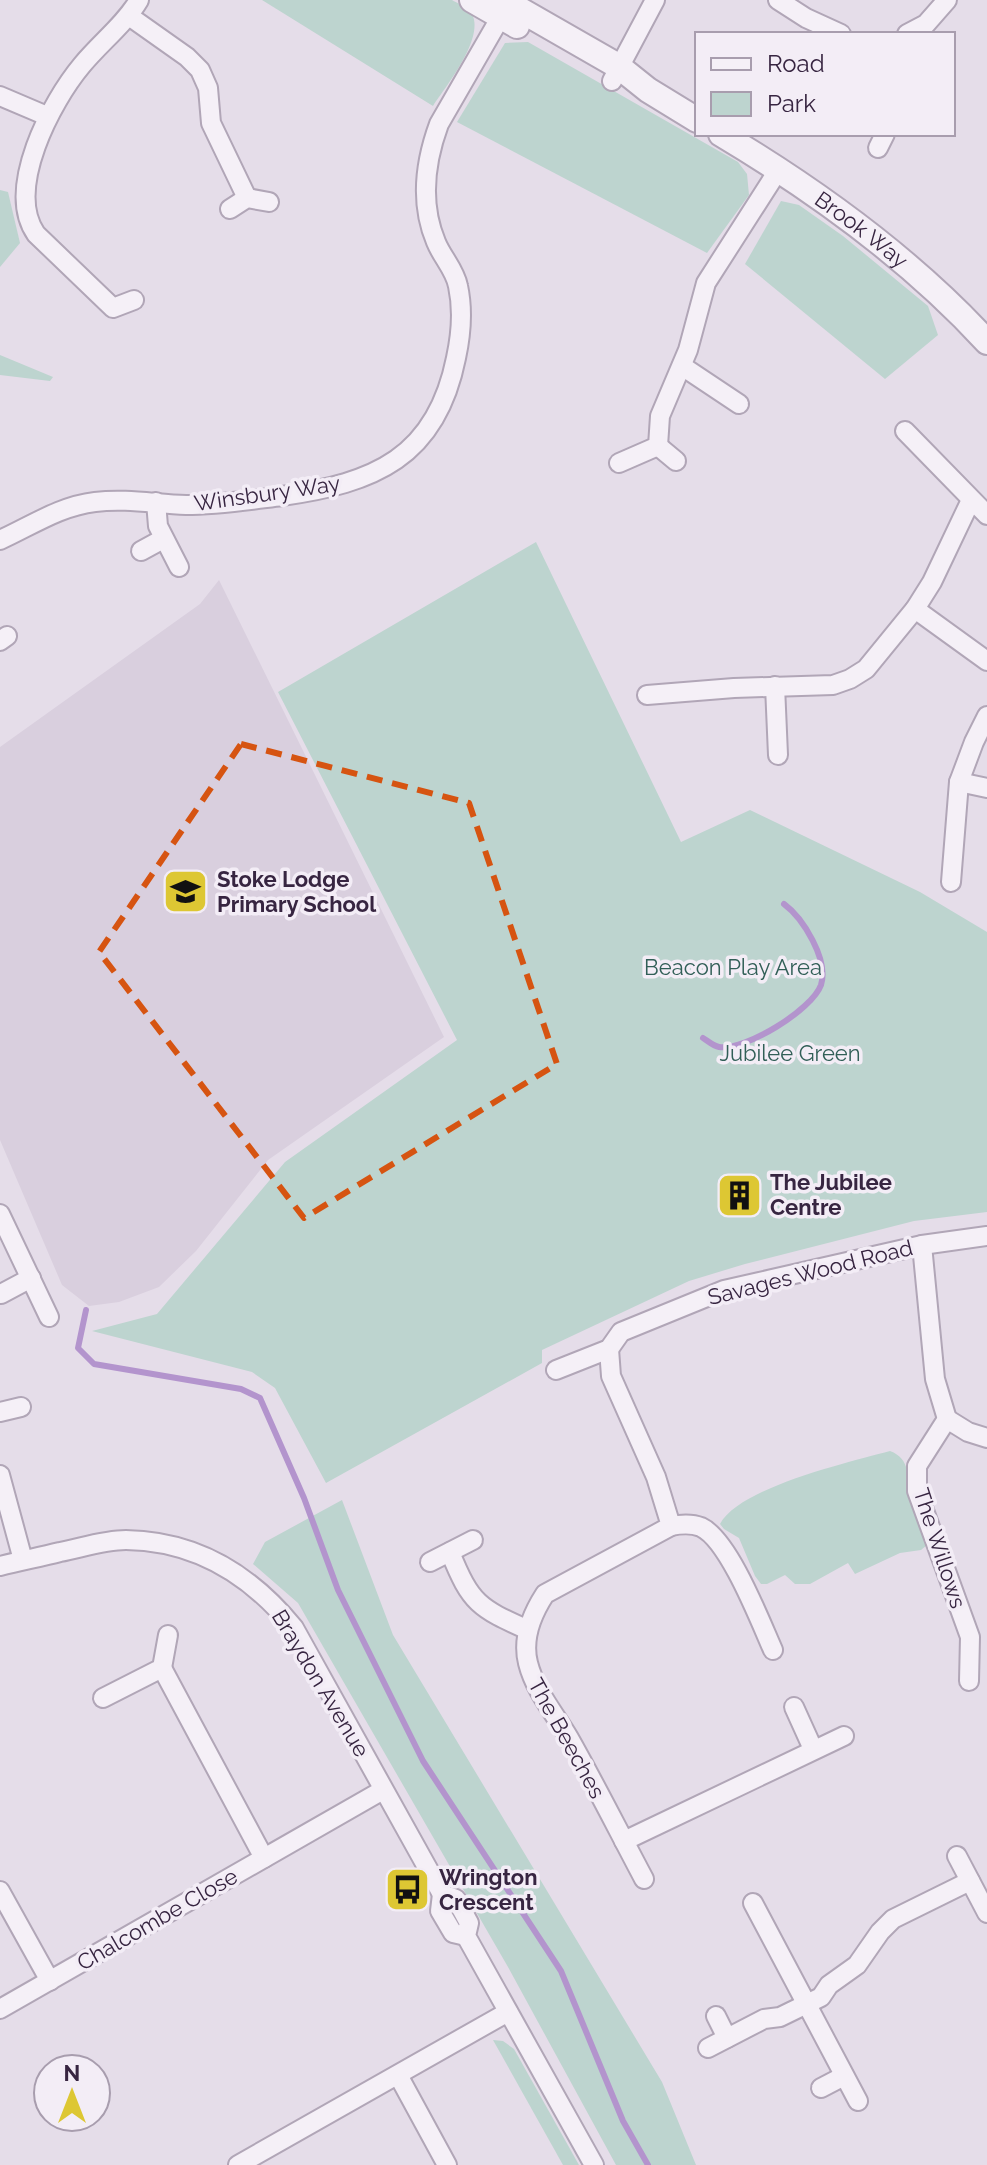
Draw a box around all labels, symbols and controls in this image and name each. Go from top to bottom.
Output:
legend [695,32,955,136]
text: Road [767,49,825,78]
text: Park [767,89,816,118]
street label: Brook Way [810,186,913,273]
street label: Winsbury Way [192,470,342,516]
place label: Stoke Lodge Primary School [217,866,377,917]
school or university icon: Stoke Lodge Primary School [162,868,210,916]
park label: Beacon Play Area [644,954,822,980]
park label: Jubilee Green [719,1040,861,1066]
place label: The Jubilee Centre [770,1169,892,1220]
building icon: The Jubilee Centre [715,1171,763,1219]
street label: Savages Wood Road [705,1234,915,1310]
street label: The Willows [908,1485,972,1611]
street label: Braydon Avenue [267,1605,375,1761]
street label: The Beeches [523,1673,611,1803]
street label: Chalcombe Close [72,1862,242,1976]
place label: Wrington Crescent [439,1864,538,1915]
bus stop icon: Wrington Crescent [384,1866,432,1914]
north arrow [32,2053,112,2133]
text: N [64,2060,80,2086]

